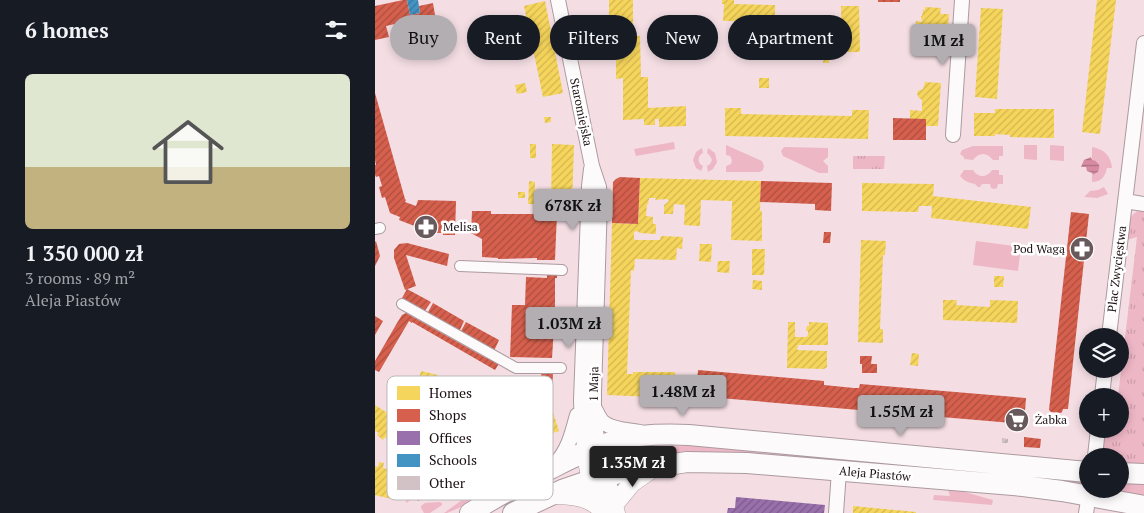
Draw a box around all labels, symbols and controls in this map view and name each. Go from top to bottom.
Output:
chip: Buy [390,15,457,60]
chip: Rent [467,15,540,60]
chip: Filters [550,15,637,60]
chip: New [647,15,718,60]
chip: Apartment [728,15,852,60]
text: 6 homes [25,16,109,44]
icon: filters [322,16,350,44]
pin: 1M zł [908,23,978,66]
text: 1M zł [922,29,964,51]
street label: Staromiejska [567,77,596,147]
icon: home [143,107,233,197]
pin: 678K zł [527,188,619,231]
text: 678K zł [545,194,601,216]
pharmacy icon: Melisa [413,214,439,240]
place label: Melisa [443,219,478,234]
street label: Plac Zwycięstwa [1104,225,1129,313]
pharmacy icon: Pod Wagą [1069,236,1095,262]
text: 1 350 000 zł [25,239,143,267]
place label: Pod Wagą [1013,241,1065,256]
text: 3 rooms · 89 m² [25,267,135,289]
text: Aleja Piastów [25,289,121,311]
pin: 1.03M zł [517,306,621,349]
text: 1.03M zł [537,312,601,334]
map controls [1079,328,1129,498]
button: layers [1079,328,1129,378]
street label: 1 Maja [586,366,601,402]
pin: 1.48M zł [631,374,735,417]
legend [387,376,553,500]
text: 1.48M zł [651,380,715,402]
text: Homes [429,383,472,402]
button: + [1079,388,1129,438]
pin: 1.55M zł [849,394,953,437]
text: 1.55M zł [869,400,933,422]
text: Shops [429,405,466,424]
supermarket icon: Żabka [1004,407,1030,433]
place label: Żabka [1035,412,1067,427]
text: Offices [429,428,472,447]
pin: 1.35M zł [581,446,685,488]
button: − [1079,448,1129,498]
text: Schools [429,450,477,469]
text: 1.35M zł [601,451,665,473]
street label: Aleja Piastów [839,463,912,484]
text: Other [429,473,466,492]

